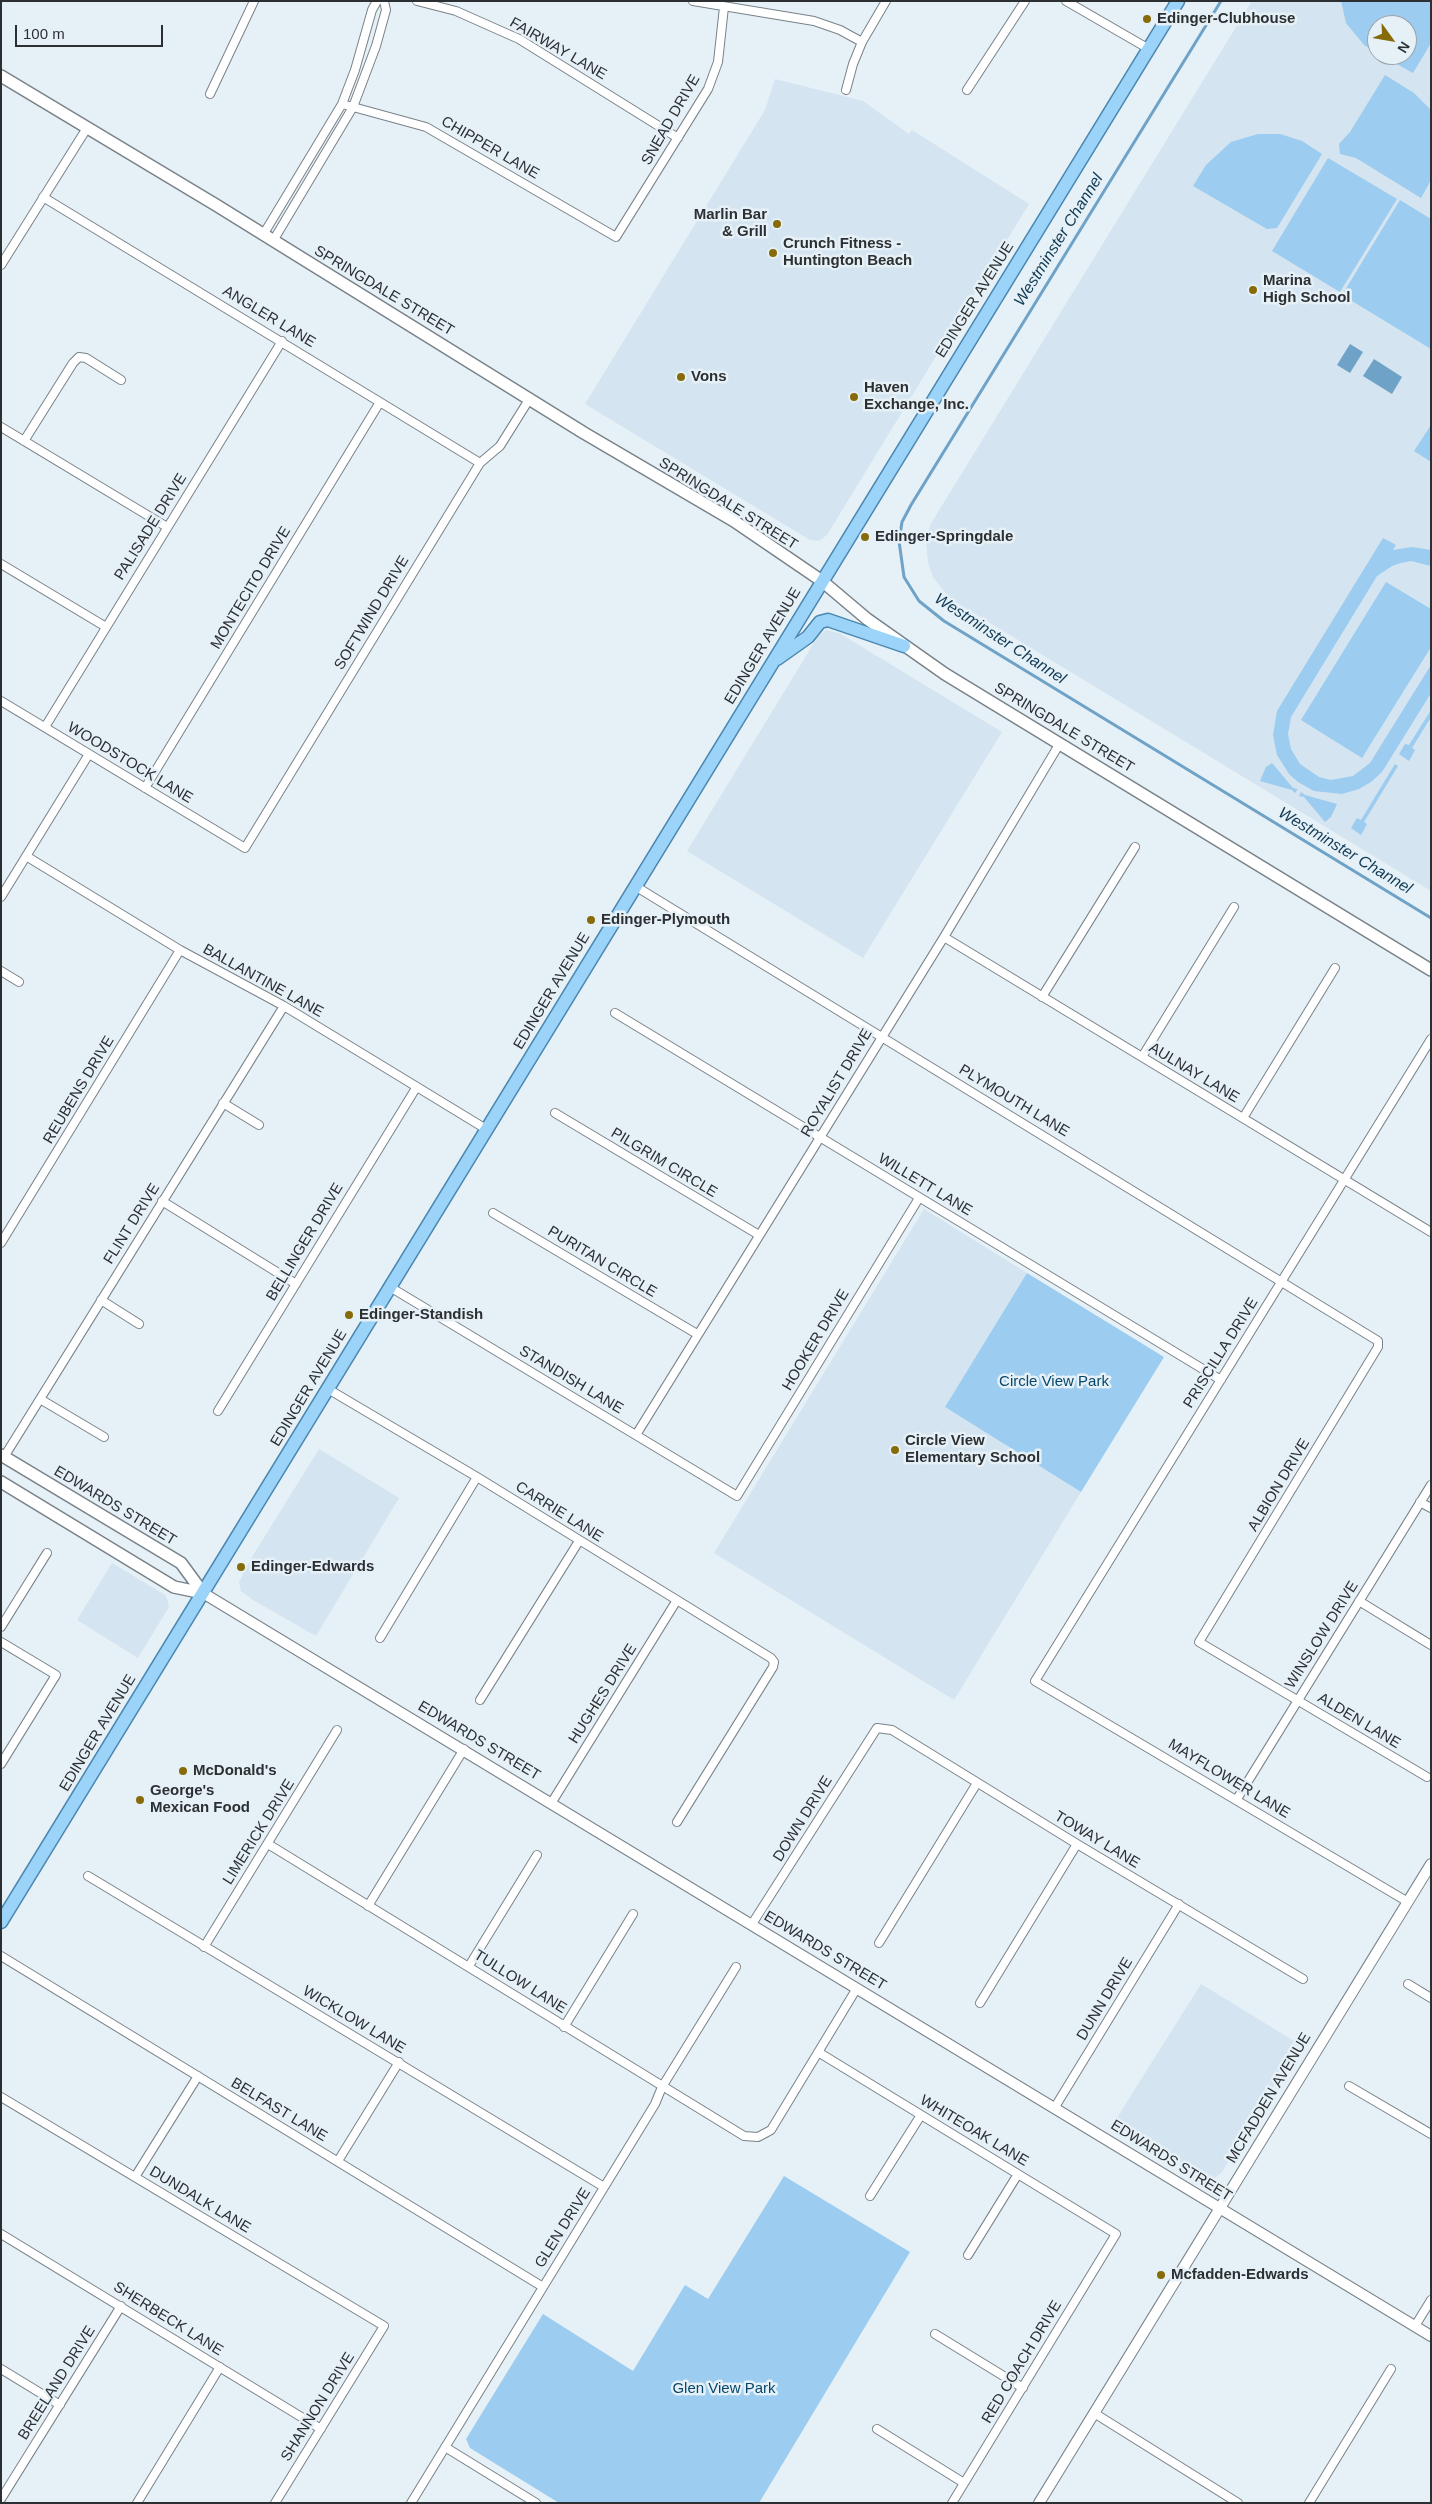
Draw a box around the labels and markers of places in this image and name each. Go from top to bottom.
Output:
place label: Edinger-Clubhouse [1157,10,1295,28]
marker: Edinger-Clubhouse [1141,13,1153,25]
place label: Marlin Bar & Grill [694,206,767,241]
marker: Marlin Bar & Grill [771,218,783,230]
place label: Crunch Fitness - Huntington Beach [783,235,912,270]
marker: Crunch Fitness - Huntington Beach [767,247,779,259]
place label: Marina High School [1263,272,1350,307]
marker: Marina High School [1247,284,1259,296]
place label: Vons [691,368,727,386]
marker: Vons [675,371,687,383]
place label: Haven Exchange, Inc. [864,379,969,414]
marker: Haven Exchange, Inc. [848,391,860,403]
place label: Edinger-Springdale [875,528,1013,546]
marker: Edinger-Springdale [859,531,871,543]
place label: Edinger-Plymouth [601,911,730,929]
marker: Edinger-Plymouth [585,914,597,926]
place label: Edinger-Standish [359,1306,483,1324]
marker: Edinger-Standish [343,1309,355,1321]
place label: Circle View Elementary School [905,1432,1040,1467]
marker: Circle View Elementary School [889,1444,901,1456]
place label: Edinger-Edwards [251,1558,374,1576]
marker: Edinger-Edwards [235,1561,247,1573]
place label: McDonald's [193,1762,277,1780]
marker: McDonald's [177,1765,189,1777]
place label: George's Mexican Food [150,1782,250,1817]
marker: George's Mexican Food [134,1794,146,1806]
place label: Mcfadden-Edwards [1171,2266,1309,2284]
marker: Mcfadden-Edwards [1155,2269,1167,2281]

